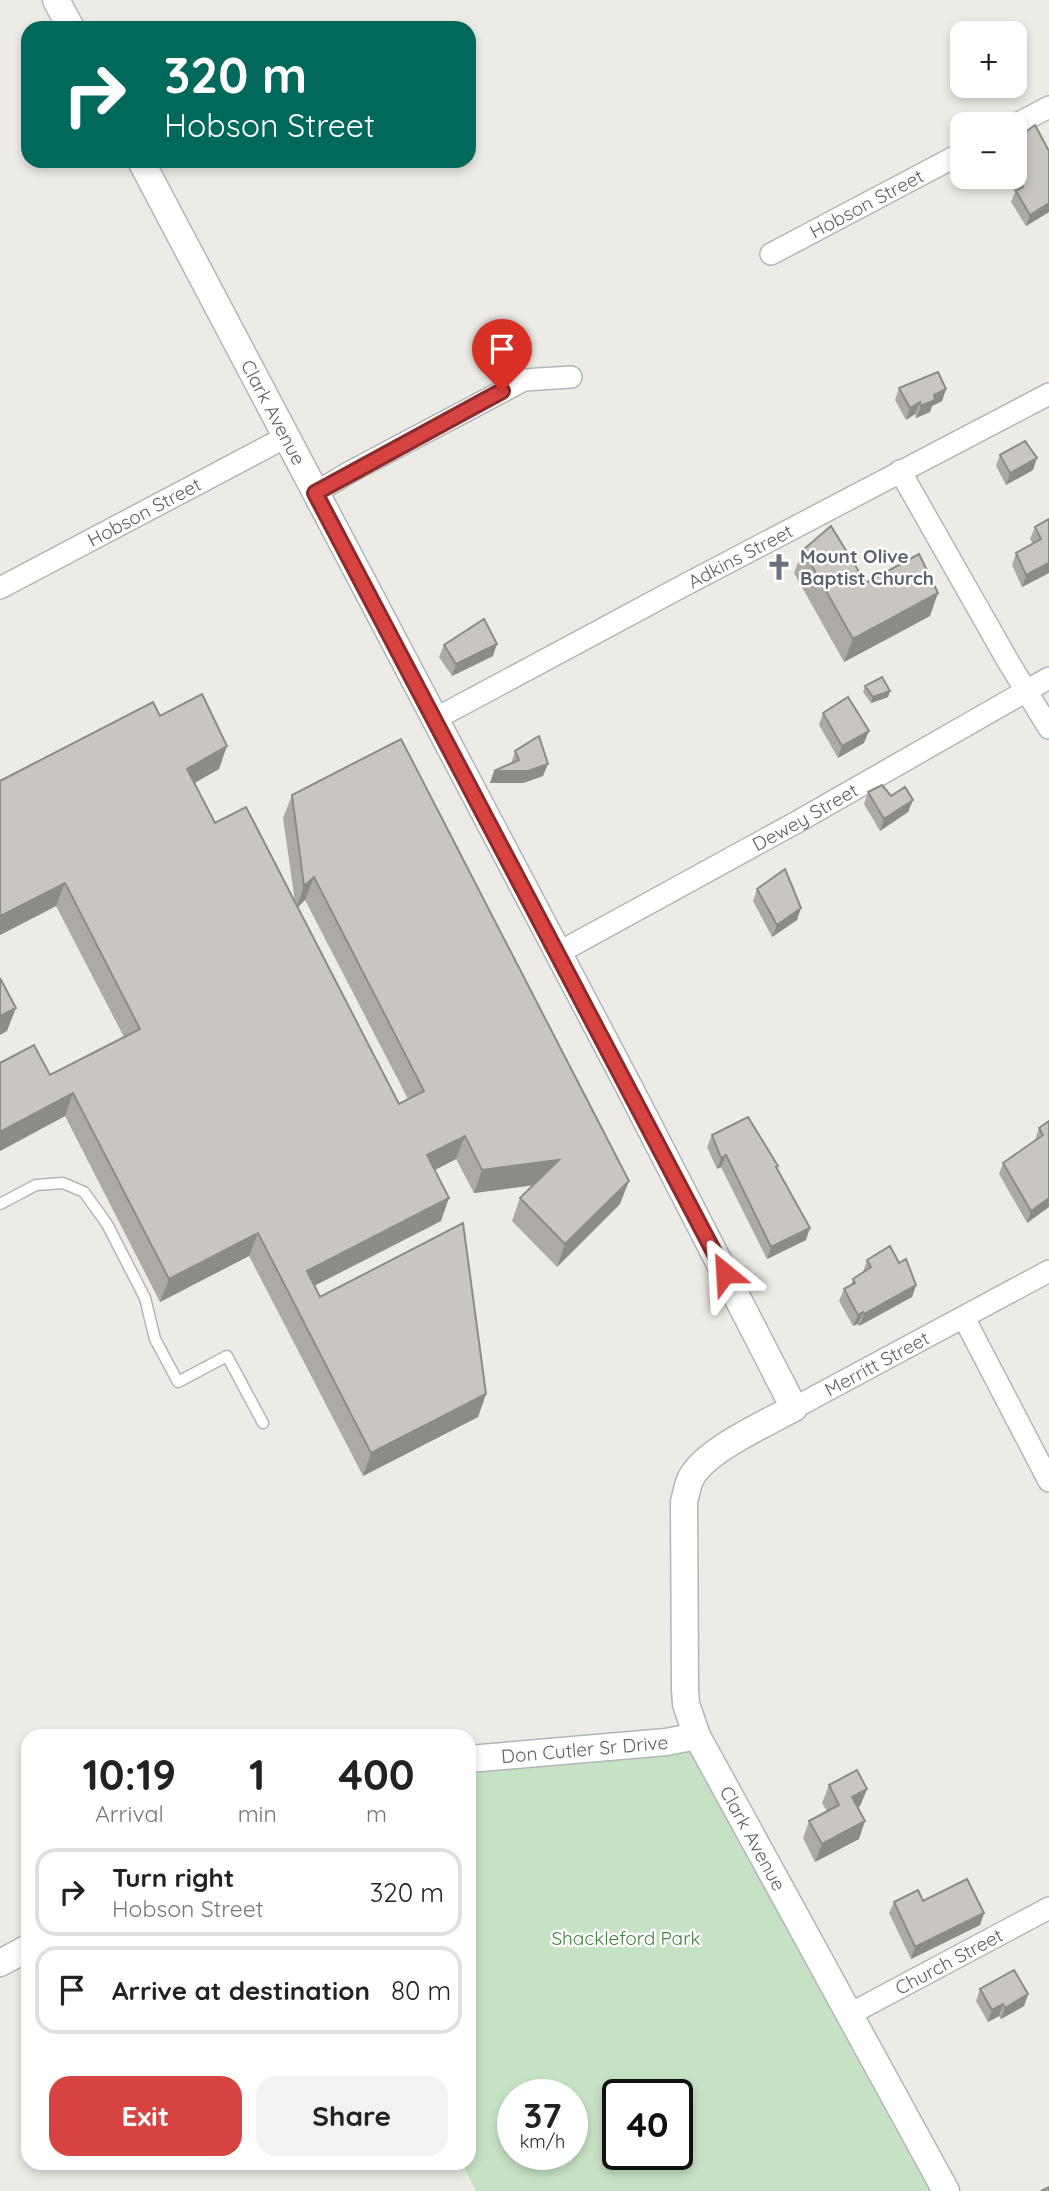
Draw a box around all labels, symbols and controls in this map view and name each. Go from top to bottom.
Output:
map controls [950,21,1027,189]
button: + [950,21,1027,98]
text: 320 m [164,44,307,105]
icon: right [49,49,140,140]
text: Hobson Street [164,105,375,145]
button: − [950,112,1027,189]
street label: Hobson Street [805,164,927,243]
pin [472,319,532,391]
icon: arrive [483,330,521,368]
street label: Clark Avenue [236,355,311,469]
street label: Hobson Street [83,472,205,552]
street label: Adkins Street [684,519,797,593]
place label: Mount Olive Baptist Church [800,544,934,590]
church icon: Mount Olive Baptist Church [764,552,794,582]
street label: Dewey Street [748,778,862,856]
position arrow [688,1236,762,1310]
street label: Merritt Street [820,1326,933,1401]
street label: Don Cutler Sr Drive [500,1730,669,1768]
text: 10:19 [82,1748,176,1801]
text: 1 [249,1748,265,1801]
text: 400 [338,1748,415,1801]
street label: Clark Avenue [715,1782,791,1895]
text: Arrival [95,1799,164,1828]
text: min [238,1799,277,1828]
text: m [366,1799,387,1828]
text: Turn right [112,1861,234,1894]
icon: right [53,1873,91,1911]
text: 320 m [370,1876,444,1909]
text: Hobson Street [112,1894,264,1923]
street label: Church Street [891,1923,1007,2000]
park label: Shackleford Park [551,1926,701,1950]
icon: arrive [53,1971,91,2009]
text: Arrive at destination [112,1974,370,2007]
text: 80 m [391,1974,451,2007]
button: Exit [49,2076,242,2156]
button: Share [256,2076,448,2156]
speed limit sign: 40 [602,2079,693,2170]
text: 37 [523,2093,562,2137]
text: km/h [520,2130,565,2153]

